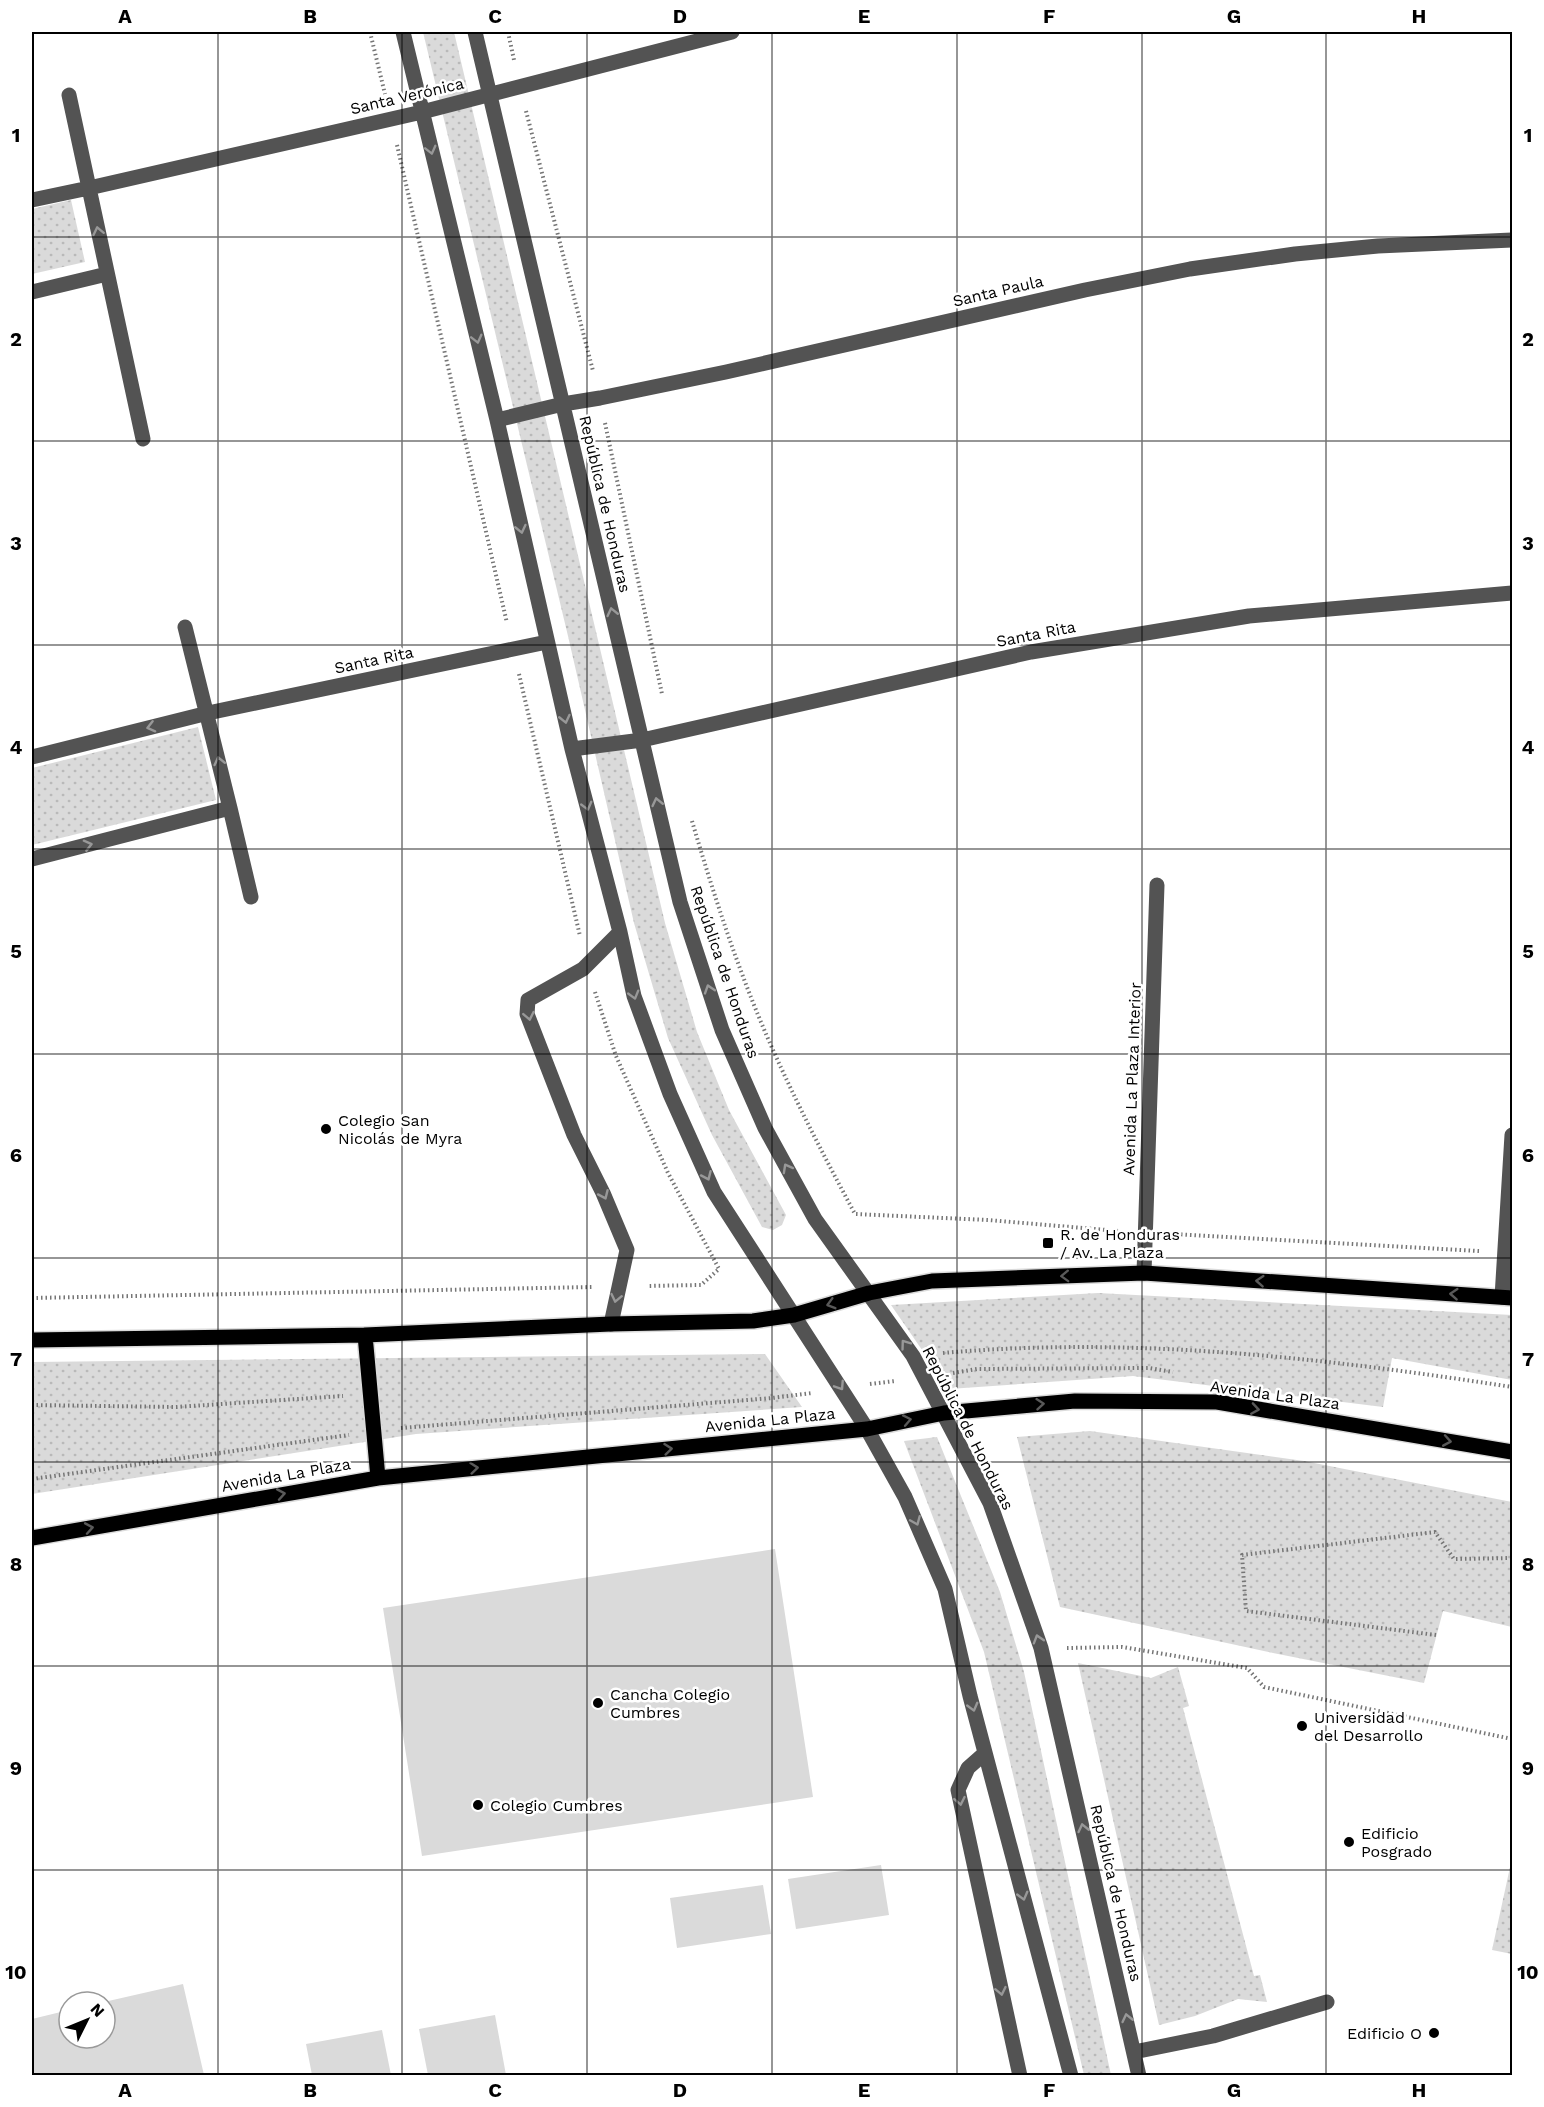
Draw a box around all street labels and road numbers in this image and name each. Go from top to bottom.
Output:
street label: Santa Verónica [348,74,466,118]
street label: Santa Paula [951,271,1045,311]
street label: República de Honduras [575,414,635,594]
street label: Santa Rita [995,617,1077,651]
street label: Santa Rita [333,642,415,678]
street label: República de Honduras [686,883,764,1061]
street label: Avenida La Plaza Interior [1119,982,1145,1176]
street label: República de Honduras [918,1343,1018,1513]
street label: Avenida La Plaza [1209,1376,1341,1414]
street label: Avenida La Plaza [704,1404,836,1436]
street label: Avenida La Plaza [220,1454,352,1496]
street label: República de Honduras [1086,1803,1146,1983]

